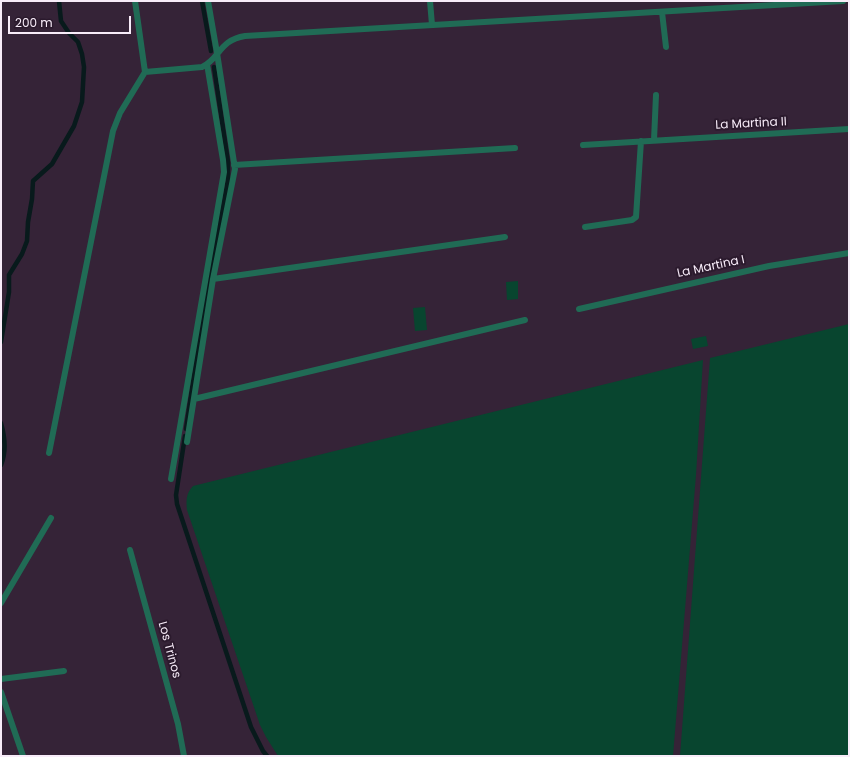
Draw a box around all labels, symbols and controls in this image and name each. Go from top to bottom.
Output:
scale bar [10,8,133,34]
text: 200 m [15,14,53,31]
street label: La Martina II [715,115,787,133]
street label: La Martina I [676,253,746,281]
street label: Los Trinos [155,620,183,680]

